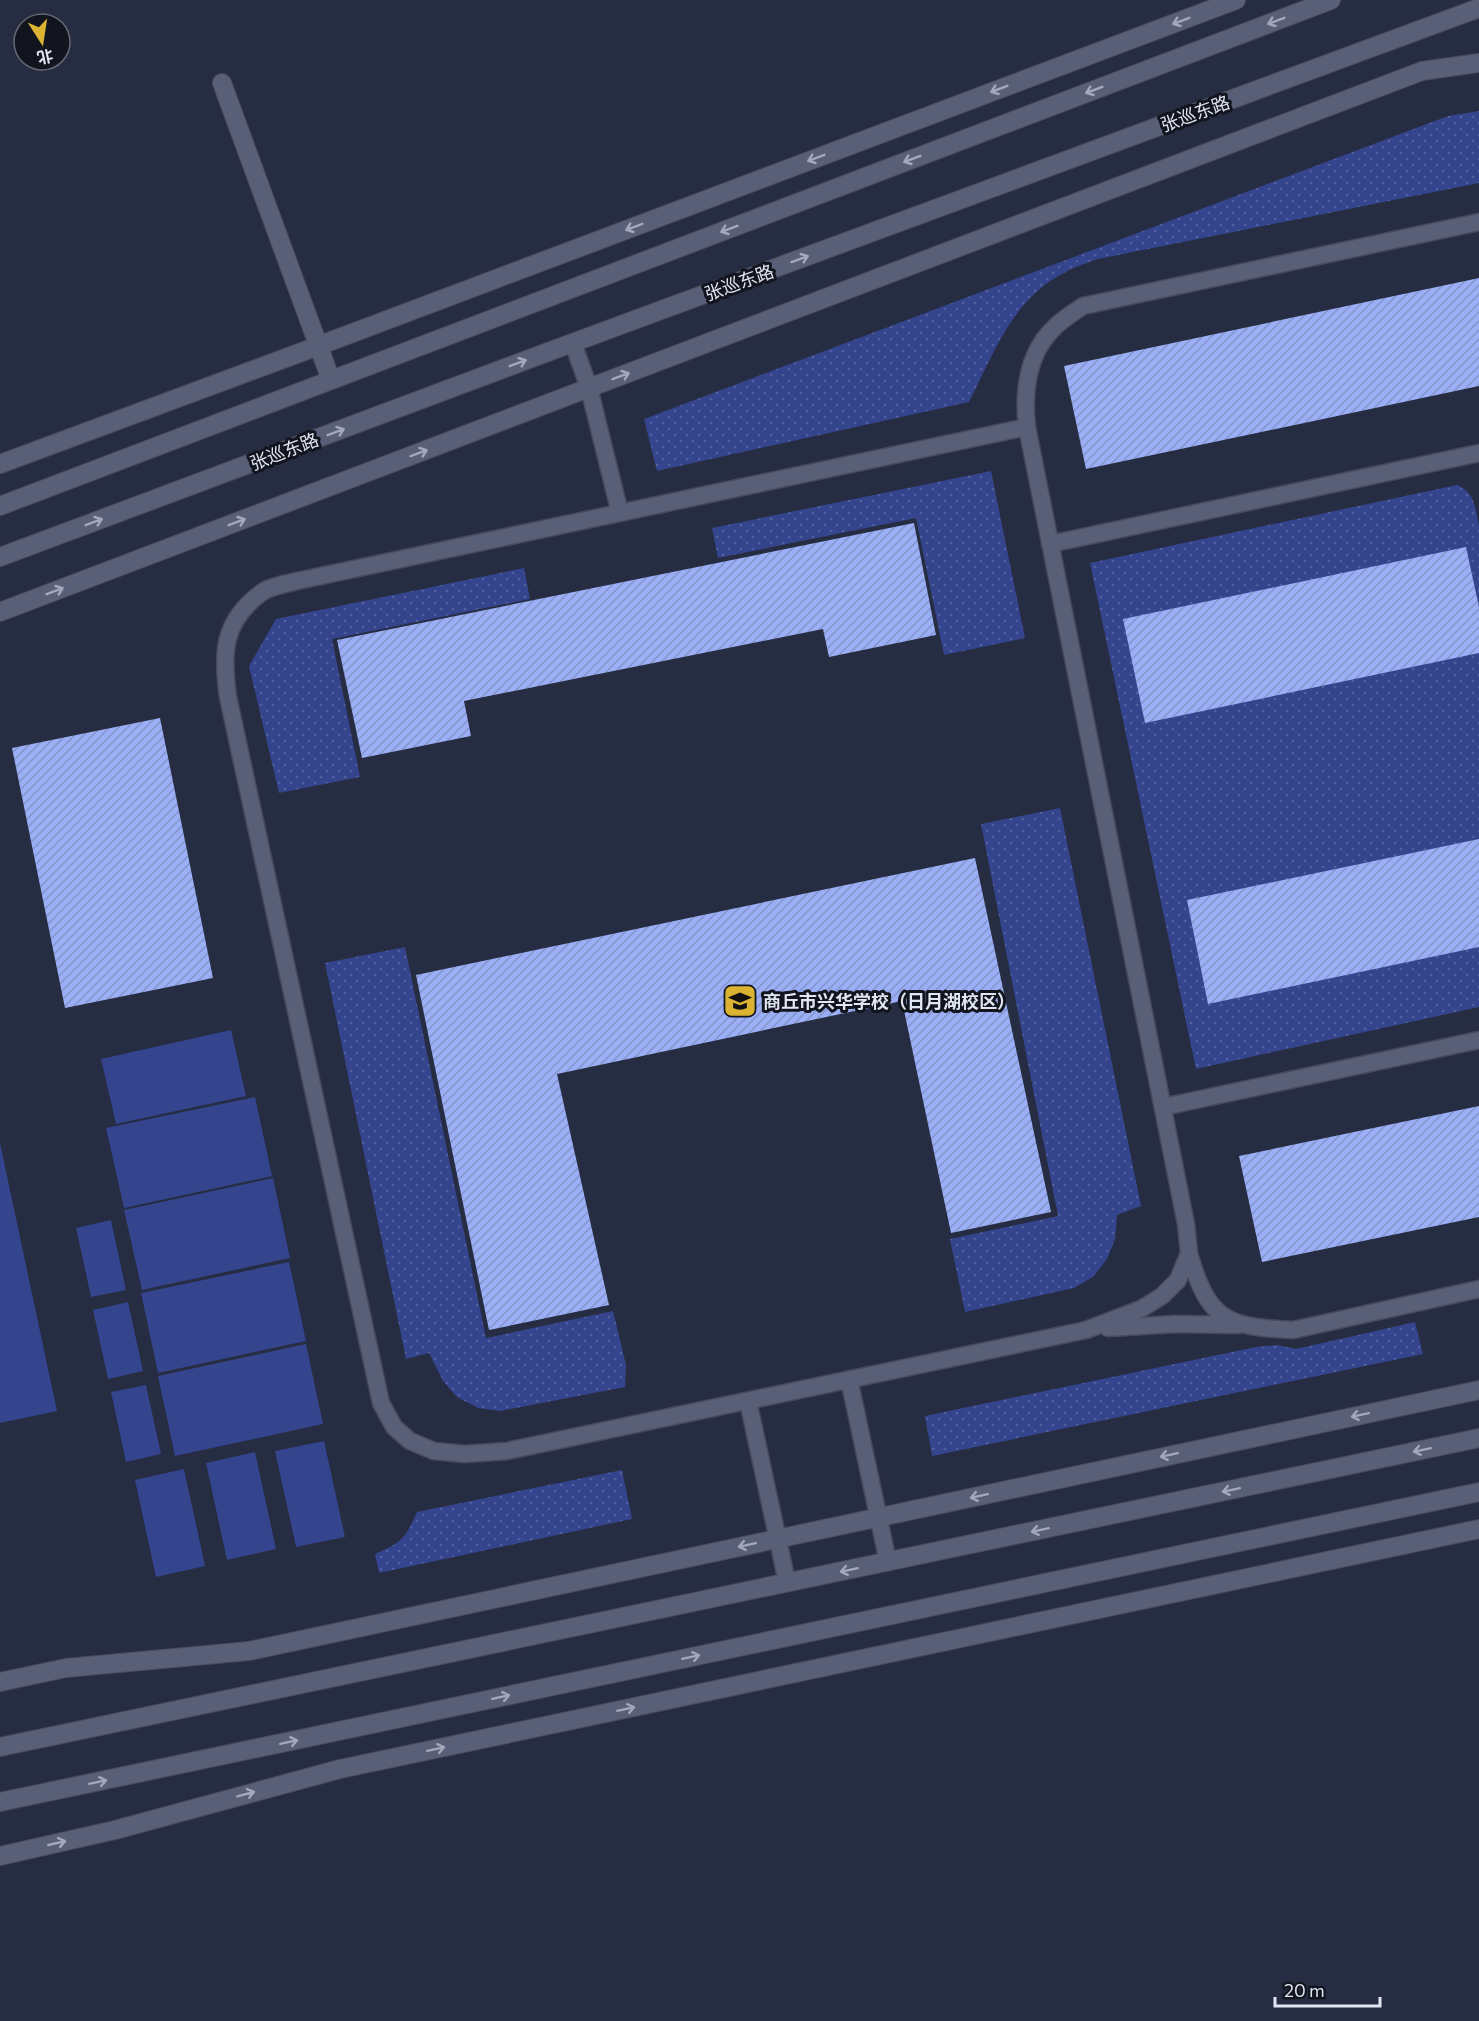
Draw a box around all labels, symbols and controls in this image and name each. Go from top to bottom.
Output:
north arrow [12,12,72,72]
one-way arrow [1172,16,1191,27]
one-way arrow [1267,16,1286,27]
text: 北 [35,46,55,68]
one-way arrow [990,85,1009,96]
one-way arrow [1085,85,1104,96]
street label: 张巡东路 [1157,90,1233,136]
one-way arrow [808,154,826,165]
one-way arrow [903,155,921,166]
one-way arrow [625,222,644,233]
one-way arrow [720,224,739,235]
one-way arrow [790,253,809,264]
street label: 张巡东路 [701,259,777,305]
one-way arrow [509,357,527,368]
one-way arrow [611,370,630,381]
one-way arrow [326,425,345,436]
street label: 张巡东路 [246,428,322,474]
one-way arrow [410,446,428,457]
one-way arrow [84,516,103,527]
one-way arrow [227,516,246,527]
one-way arrow [45,585,64,596]
school or university icon: 商丘市兴华学校（日月湖校区） [722,983,758,1019]
place label: 商丘市兴华学校（日月湖校区） [763,990,1015,1012]
one-way arrow [1351,1410,1370,1421]
one-way arrow [1412,1444,1431,1456]
one-way arrow [1160,1450,1179,1462]
one-way arrow [1222,1484,1241,1496]
one-way arrow [969,1491,989,1502]
one-way arrow [1031,1524,1050,1536]
one-way arrow [738,1540,757,1551]
one-way arrow [840,1564,859,1576]
one-way arrow [681,1651,701,1662]
one-way arrow [490,1691,510,1702]
one-way arrow [616,1703,636,1714]
one-way arrow [279,1735,298,1747]
one-way arrow [425,1743,445,1754]
one-way arrow [89,1775,108,1787]
one-way arrow [236,1788,255,1800]
one-way arrow [47,1836,66,1848]
scale bar [1275,1970,1380,2008]
text: 20 m [1284,1979,1325,2001]

